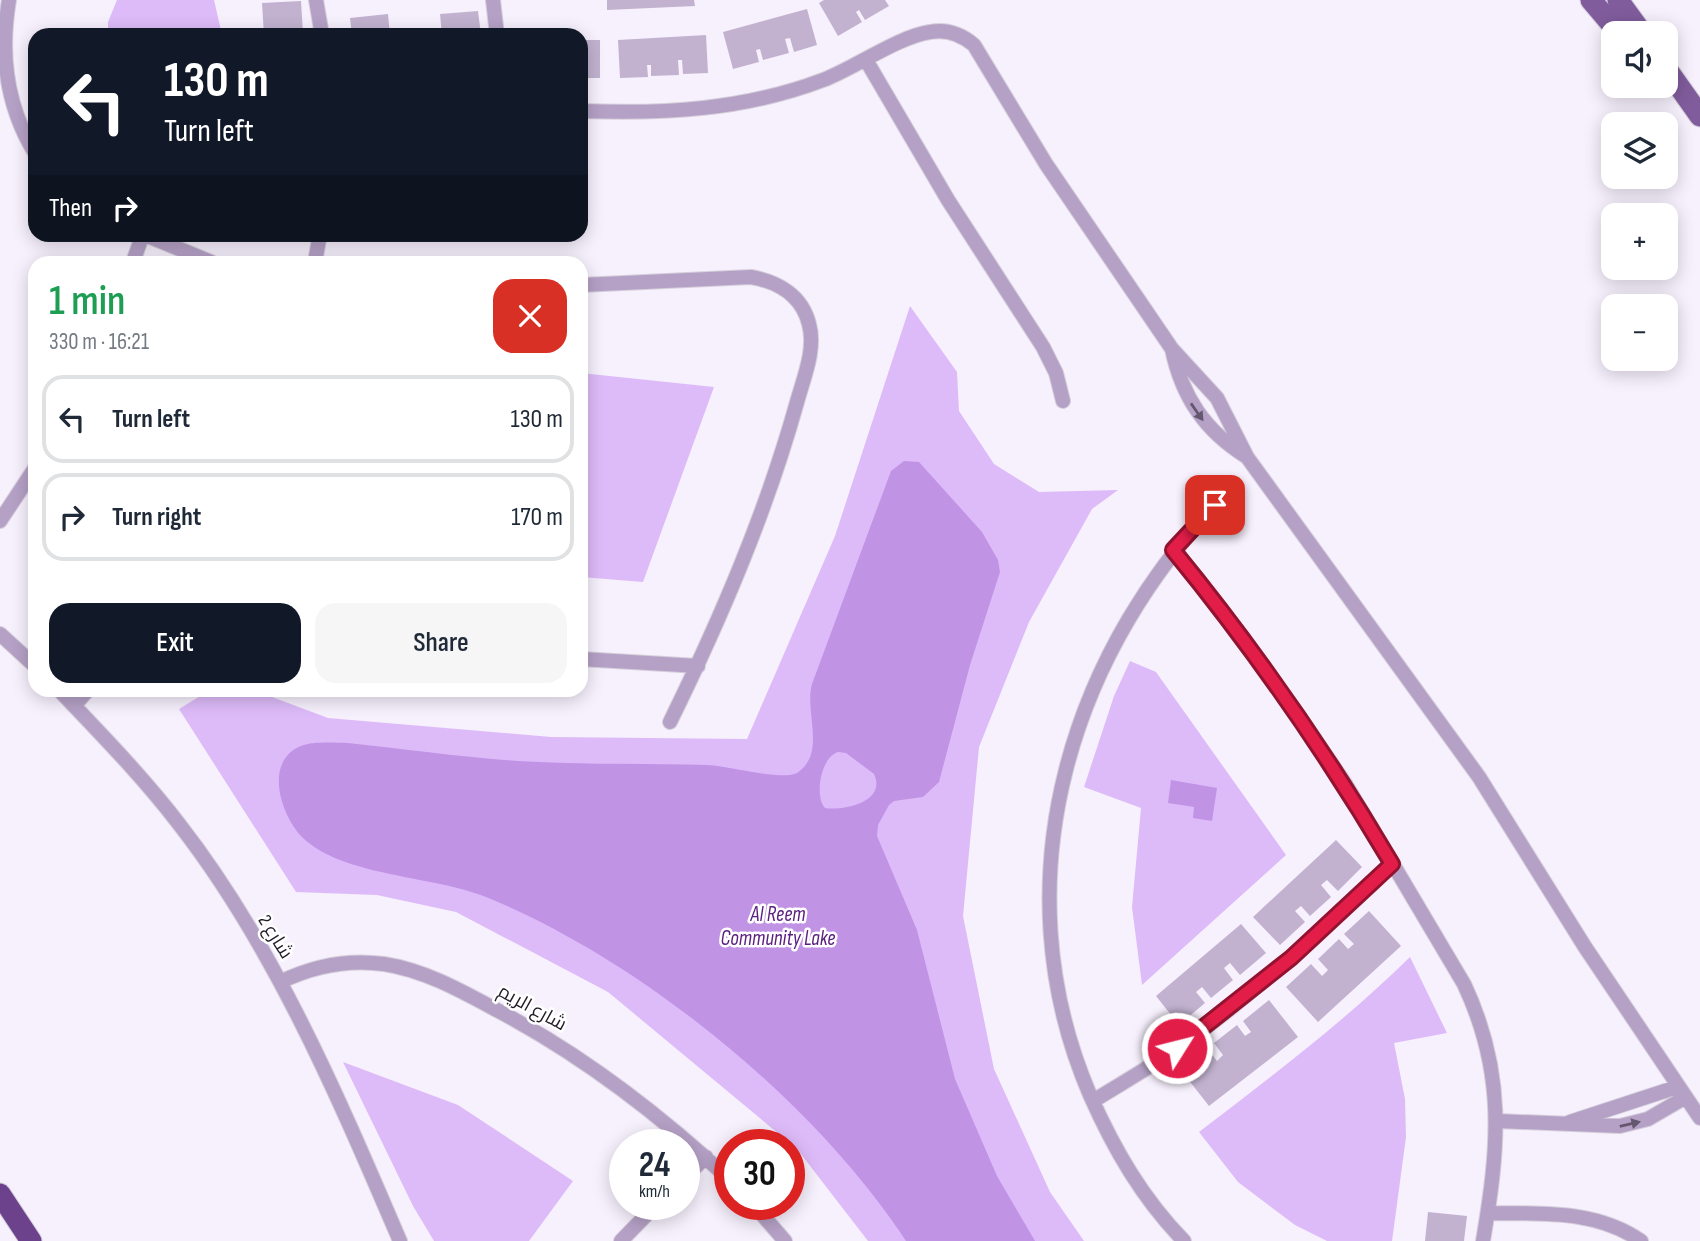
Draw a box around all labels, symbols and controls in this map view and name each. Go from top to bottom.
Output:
map controls [1601,21,1678,371]
button: sound [1601,21,1678,98]
text: 130 m [164,52,269,111]
icon: left [49,56,140,147]
text: Turn left [164,112,254,151]
button: layers [1601,112,1678,189]
icon: right [106,189,144,227]
text: Then [49,193,92,224]
button: + [1601,203,1678,280]
text: 1 min [49,276,125,327]
button: close [493,279,567,353]
button: − [1601,294,1678,371]
text: 330 m · 16:21 [49,328,149,356]
icon: left [53,400,91,438]
one-way arrow [1190,402,1203,421]
text: Turn left [112,404,190,435]
text: 130 m [511,404,563,435]
pin [1185,475,1245,535]
icon: arrive [1196,486,1234,524]
icon: right [53,498,91,536]
text: Turn right [112,502,201,533]
text: 170 m [511,502,563,533]
button: Exit [49,603,301,683]
button: Share [315,603,567,683]
water label: Al Reem Community Lake [720,902,836,951]
street label: شارع 2 [252,911,297,964]
street label: شارع الريم [493,980,570,1037]
position arrow [1140,1011,1214,1085]
one-way arrow [1619,1118,1641,1129]
speed limit sign: 30 [714,1129,805,1220]
text: 24 [639,1144,670,1187]
text: km/h [639,1181,670,1202]

